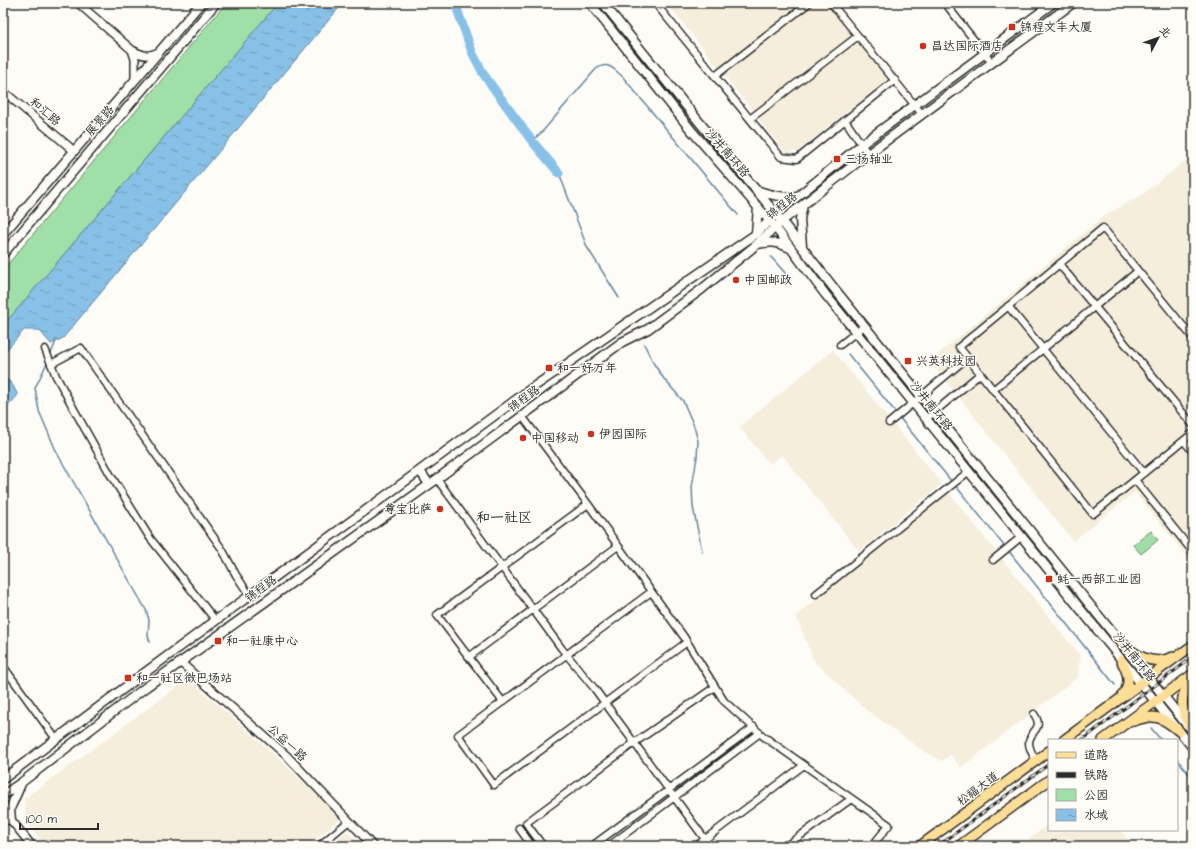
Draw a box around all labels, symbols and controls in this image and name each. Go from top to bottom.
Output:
north arrow [1138,18,1178,58]
place label: 锦程文丰大厦 [1020,19,1092,36]
marker: 锦程文丰大厦 [1007,22,1017,32]
text: 北 [1156,23,1174,41]
place label: 昌达国际酒店 [931,38,1003,55]
marker: 昌达国际酒店 [918,41,928,51]
street label: 和汇路 [26,94,64,130]
street label: 展景路 [82,102,118,140]
street label: 沙井南环路 [701,125,753,181]
place label: 三扬轴业 [845,151,893,168]
marker: 三扬轴业 [832,154,842,164]
street label: 锦程路 [763,188,801,224]
place label: 中国邮政 [744,272,792,289]
marker: 中国邮政 [731,275,741,285]
place label: 兴英科技园 [916,353,976,370]
marker: 兴英科技园 [903,356,913,366]
place label: 和一好万年 [557,360,617,377]
marker: 和一好万年 [544,363,554,373]
street label: 沙井南环路 [906,377,956,435]
street label: 锦程路 [504,382,544,416]
place label: 伊园国际 [599,426,647,443]
marker: 伊园国际 [586,429,596,439]
place label: 中国移动 [531,430,579,447]
marker: 中国移动 [518,433,528,443]
place label: 尊宝比萨 [384,501,432,518]
marker: 尊宝比萨 [435,504,445,514]
district label: 和一社区 [476,508,532,528]
place label: 蚝一西部工业园 [1057,571,1141,588]
street label: 锦程路 [241,572,281,606]
marker: 蚝一西部工业园 [1044,574,1054,584]
street label: 沙井南环路 [1109,628,1159,686]
place label: 和一社康中心 [226,633,298,650]
marker: 和一社康中心 [213,636,223,646]
place label: 和一社区微巴场站 [136,670,232,687]
marker: 和一社区微巴场站 [123,673,133,683]
street label: 公益一路 [264,720,310,766]
legend [1048,739,1178,831]
text: 道路 [1084,747,1108,764]
text: 铁路 [1084,767,1108,784]
street label: 松福大道 [954,768,1002,810]
text: 公园 [1084,787,1108,804]
scale bar [20,805,98,831]
text: 水域 [1084,807,1108,824]
text: 100 m [26,811,57,828]

